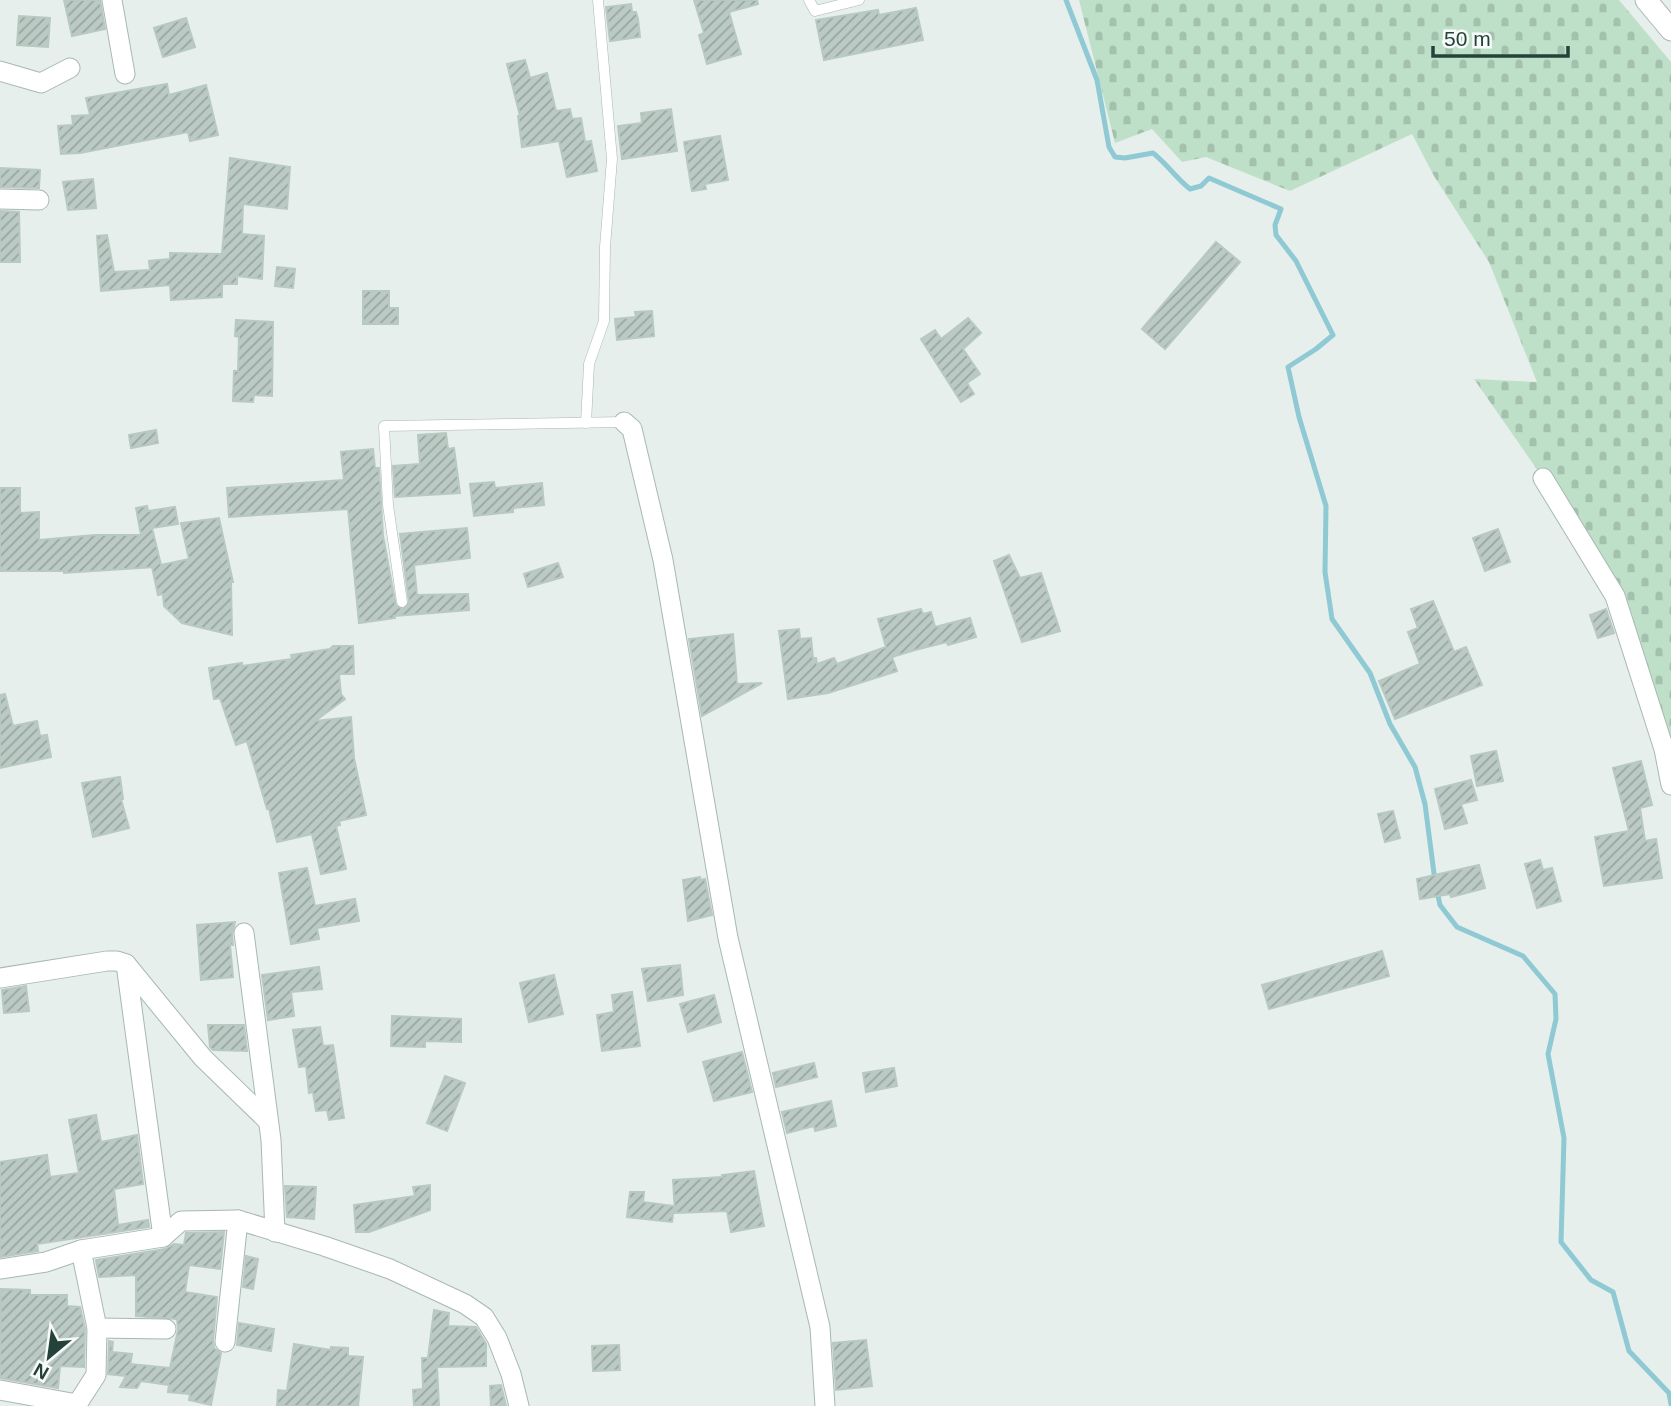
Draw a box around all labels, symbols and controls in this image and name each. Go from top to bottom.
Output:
scale bar [1433,14,1568,58]
text: 50 m [1444,27,1491,50]
north arrow [14,1322,84,1392]
text: N [30,1359,52,1384]

